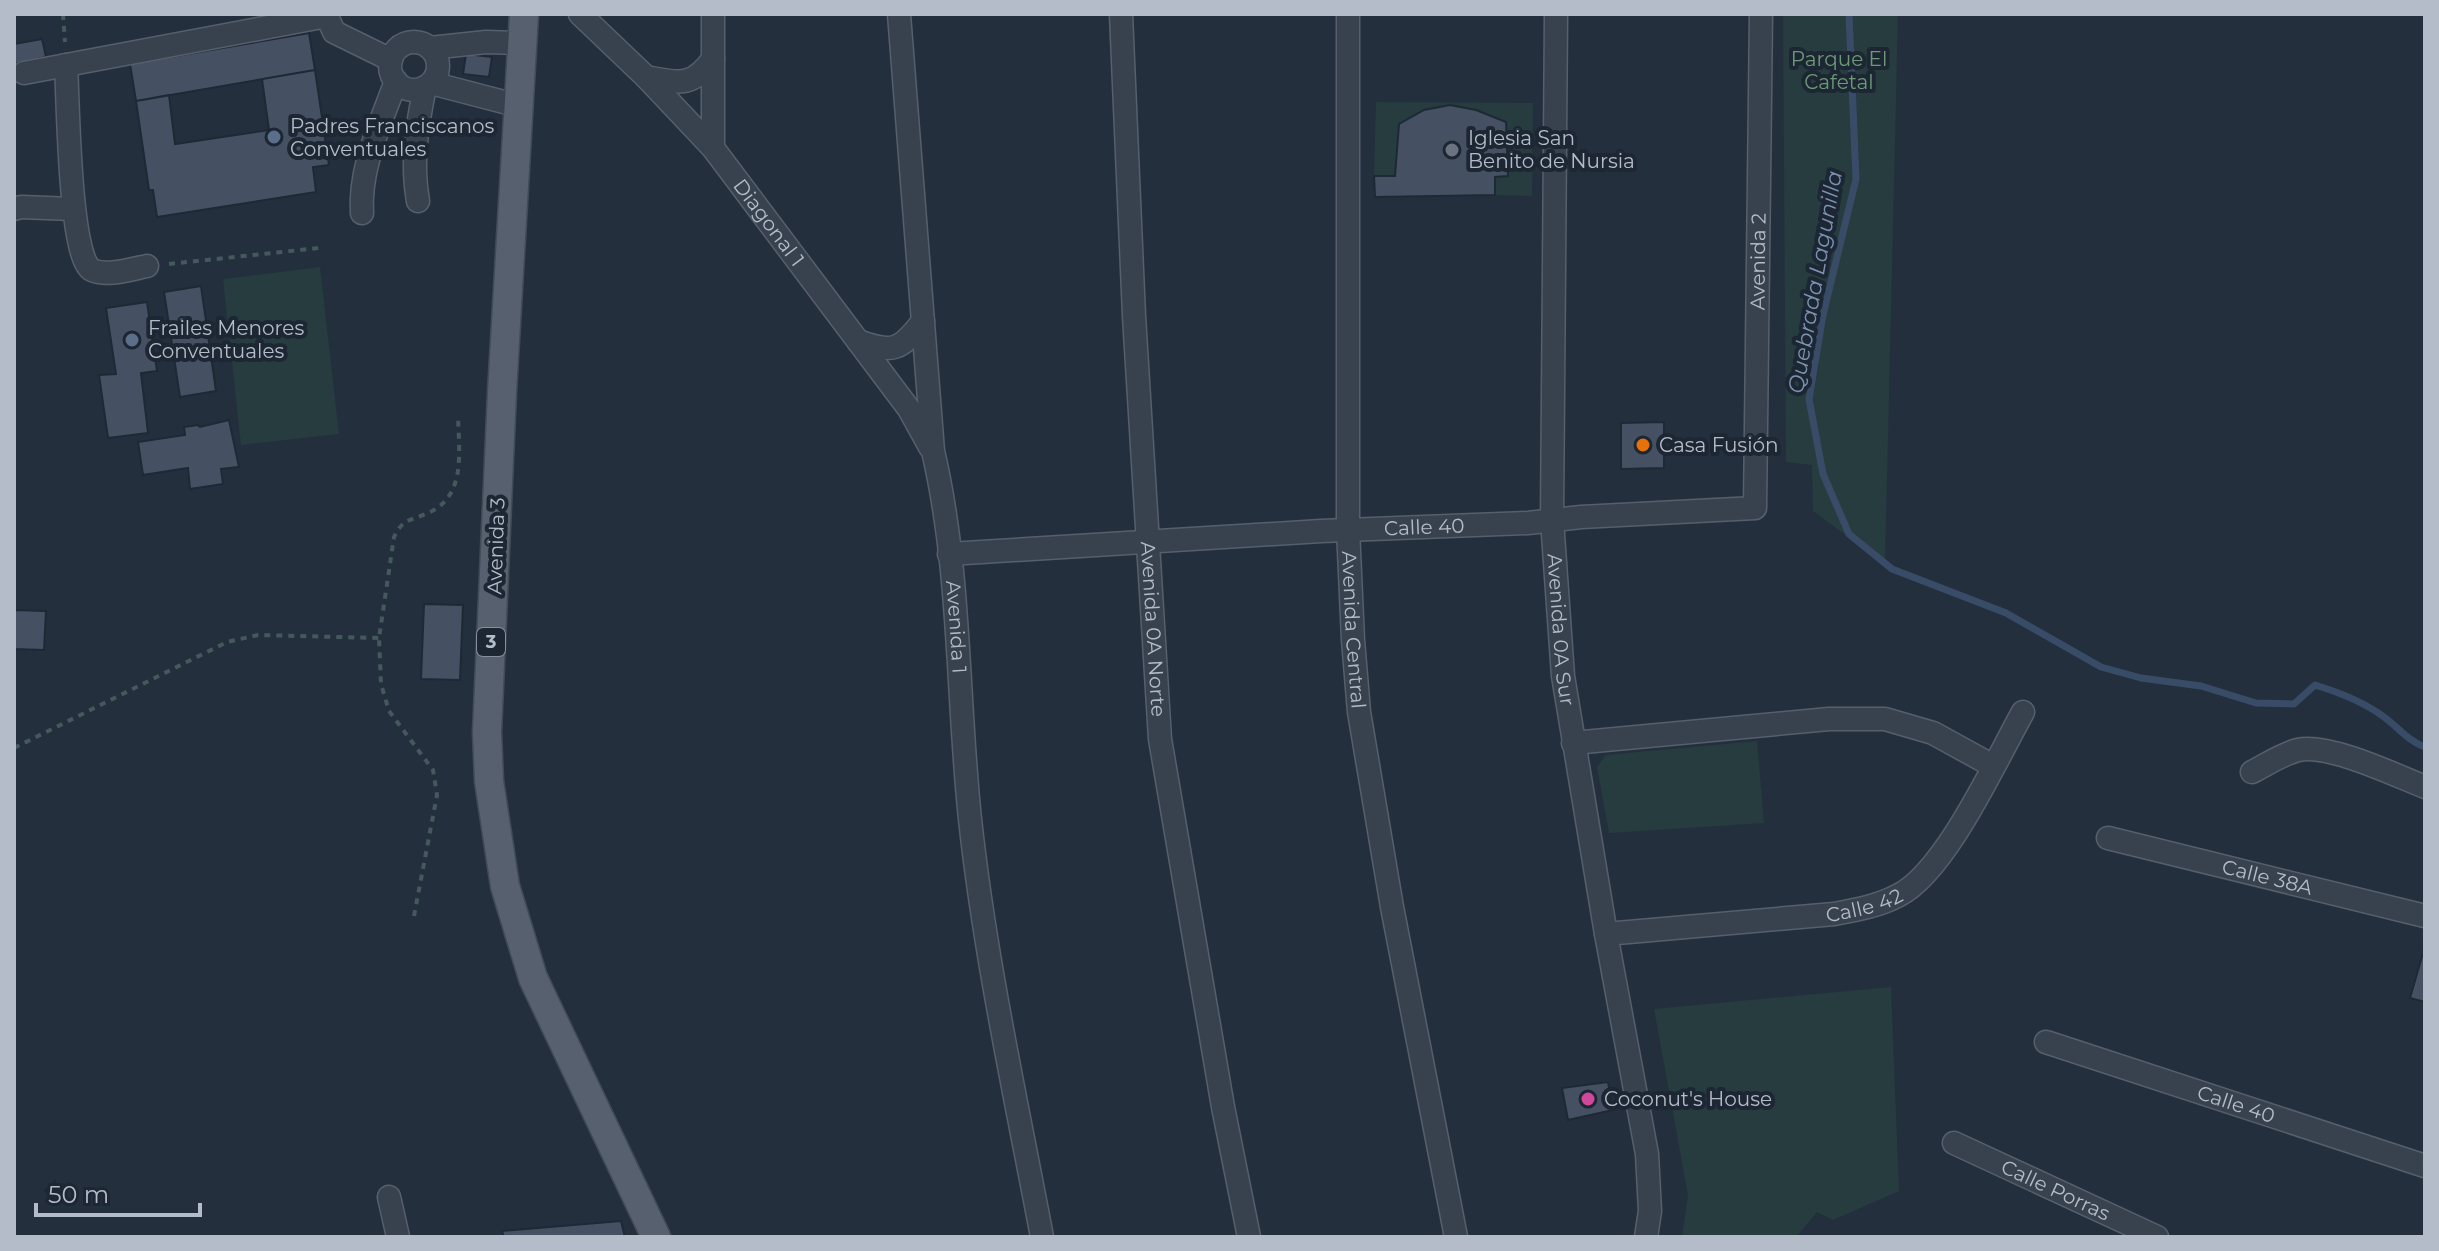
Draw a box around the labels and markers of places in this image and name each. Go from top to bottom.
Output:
place label: Padres Franciscanos Conventuales [290,114,495,161]
place label: Iglesia San Benito de Nursia [1468,126,1635,173]
marker: Padres Franciscanos Conventuales [265,128,283,146]
marker: Iglesia San Benito de Nursia [1443,141,1461,159]
place label: Frailes Menores Conventuales [148,316,304,363]
marker: Frailes Menores Conventuales [123,331,141,349]
place label: Casa Fusión [1659,433,1779,457]
marker: Casa Fusión [1634,436,1652,454]
place label: Coconut's House [1604,1087,1772,1111]
marker: Coconut's House [1579,1090,1597,1108]

